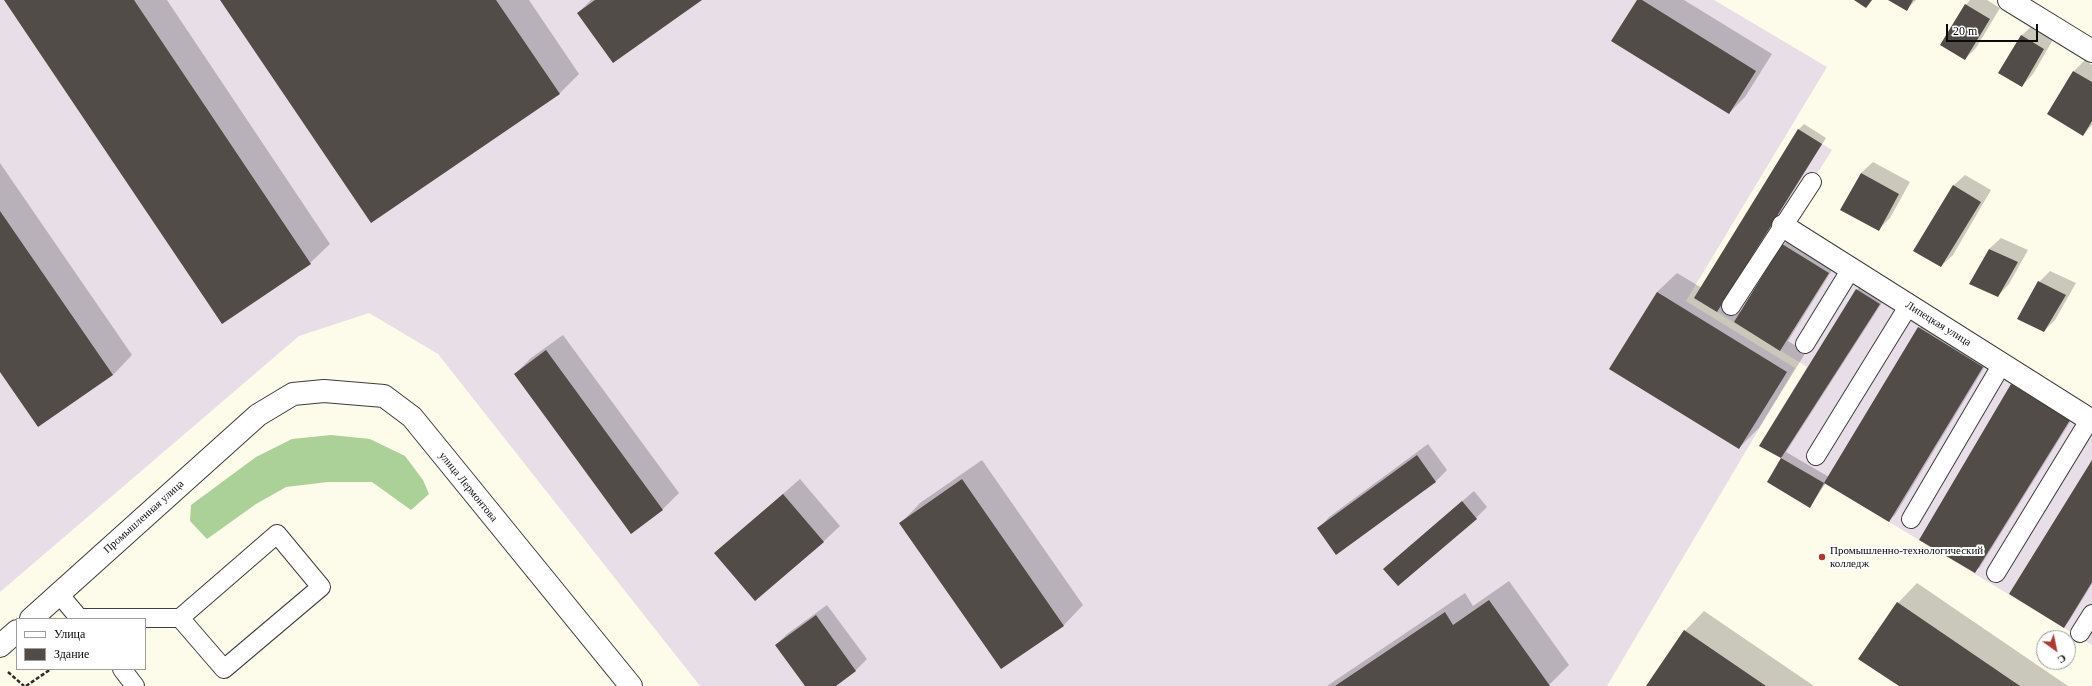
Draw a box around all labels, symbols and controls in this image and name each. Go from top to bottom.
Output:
scale bar [1948,16,2040,42]
text: 20 m [1953,24,1977,38]
street label: Липецкая улица [1903,299,1973,349]
street label: улица Лермонтова [436,449,500,525]
street label: Промышленная улица [101,477,187,557]
place label: Промышленно-технологический колледж [1830,544,1983,570]
marker: Промышленно-технологический колледж [1817,552,1827,562]
legend [16,618,146,670]
text: Улица [54,627,85,641]
north arrow [2036,630,2076,670]
text: Здание [54,647,89,661]
text: С [2055,652,2069,666]

